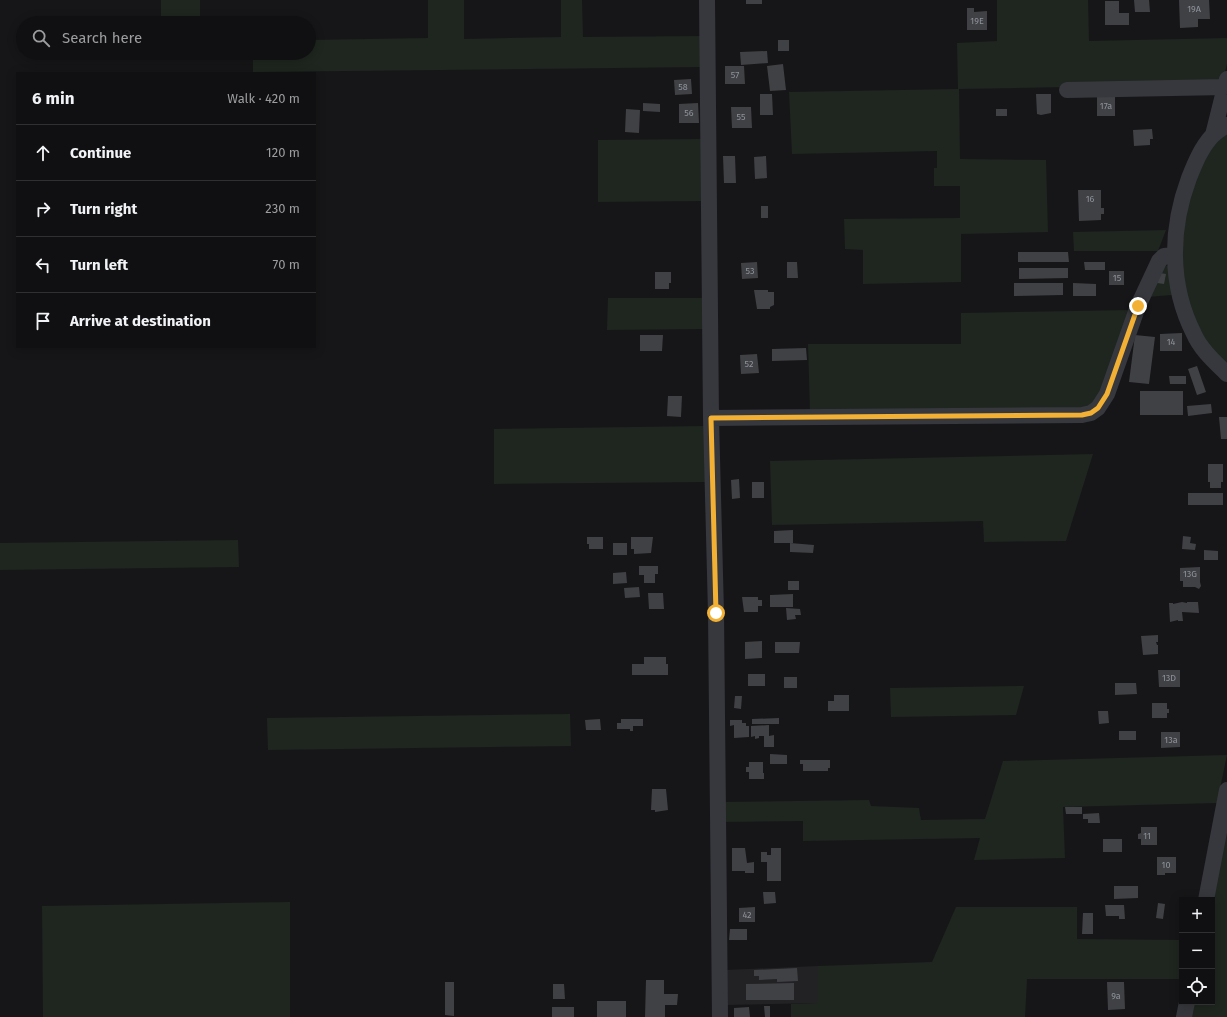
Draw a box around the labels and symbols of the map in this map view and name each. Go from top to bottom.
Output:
house number: 19A [1187,4,1202,14]
house number: 19E [970,16,984,26]
house number: 57 [731,70,739,80]
house number: 58 [678,82,688,92]
house number: 17a [1100,101,1112,111]
house number: 56 [684,108,694,118]
house number: 55 [737,112,746,122]
house number: 16 [1086,194,1095,204]
house number: 53 [746,266,754,276]
house number: 15 [1113,273,1122,283]
route end [1129,297,1147,315]
house number: 14 [1167,337,1176,347]
house number: 52 [745,359,753,369]
house number: 13G [1183,569,1197,579]
route start [707,604,725,622]
house number: 13D [1162,673,1176,683]
house number: 13a [1164,735,1178,745]
house number: 11 [1143,831,1151,841]
house number: 10 [1162,860,1170,870]
house number: 42 [742,910,752,920]
house number: 9a [1111,991,1121,1001]

